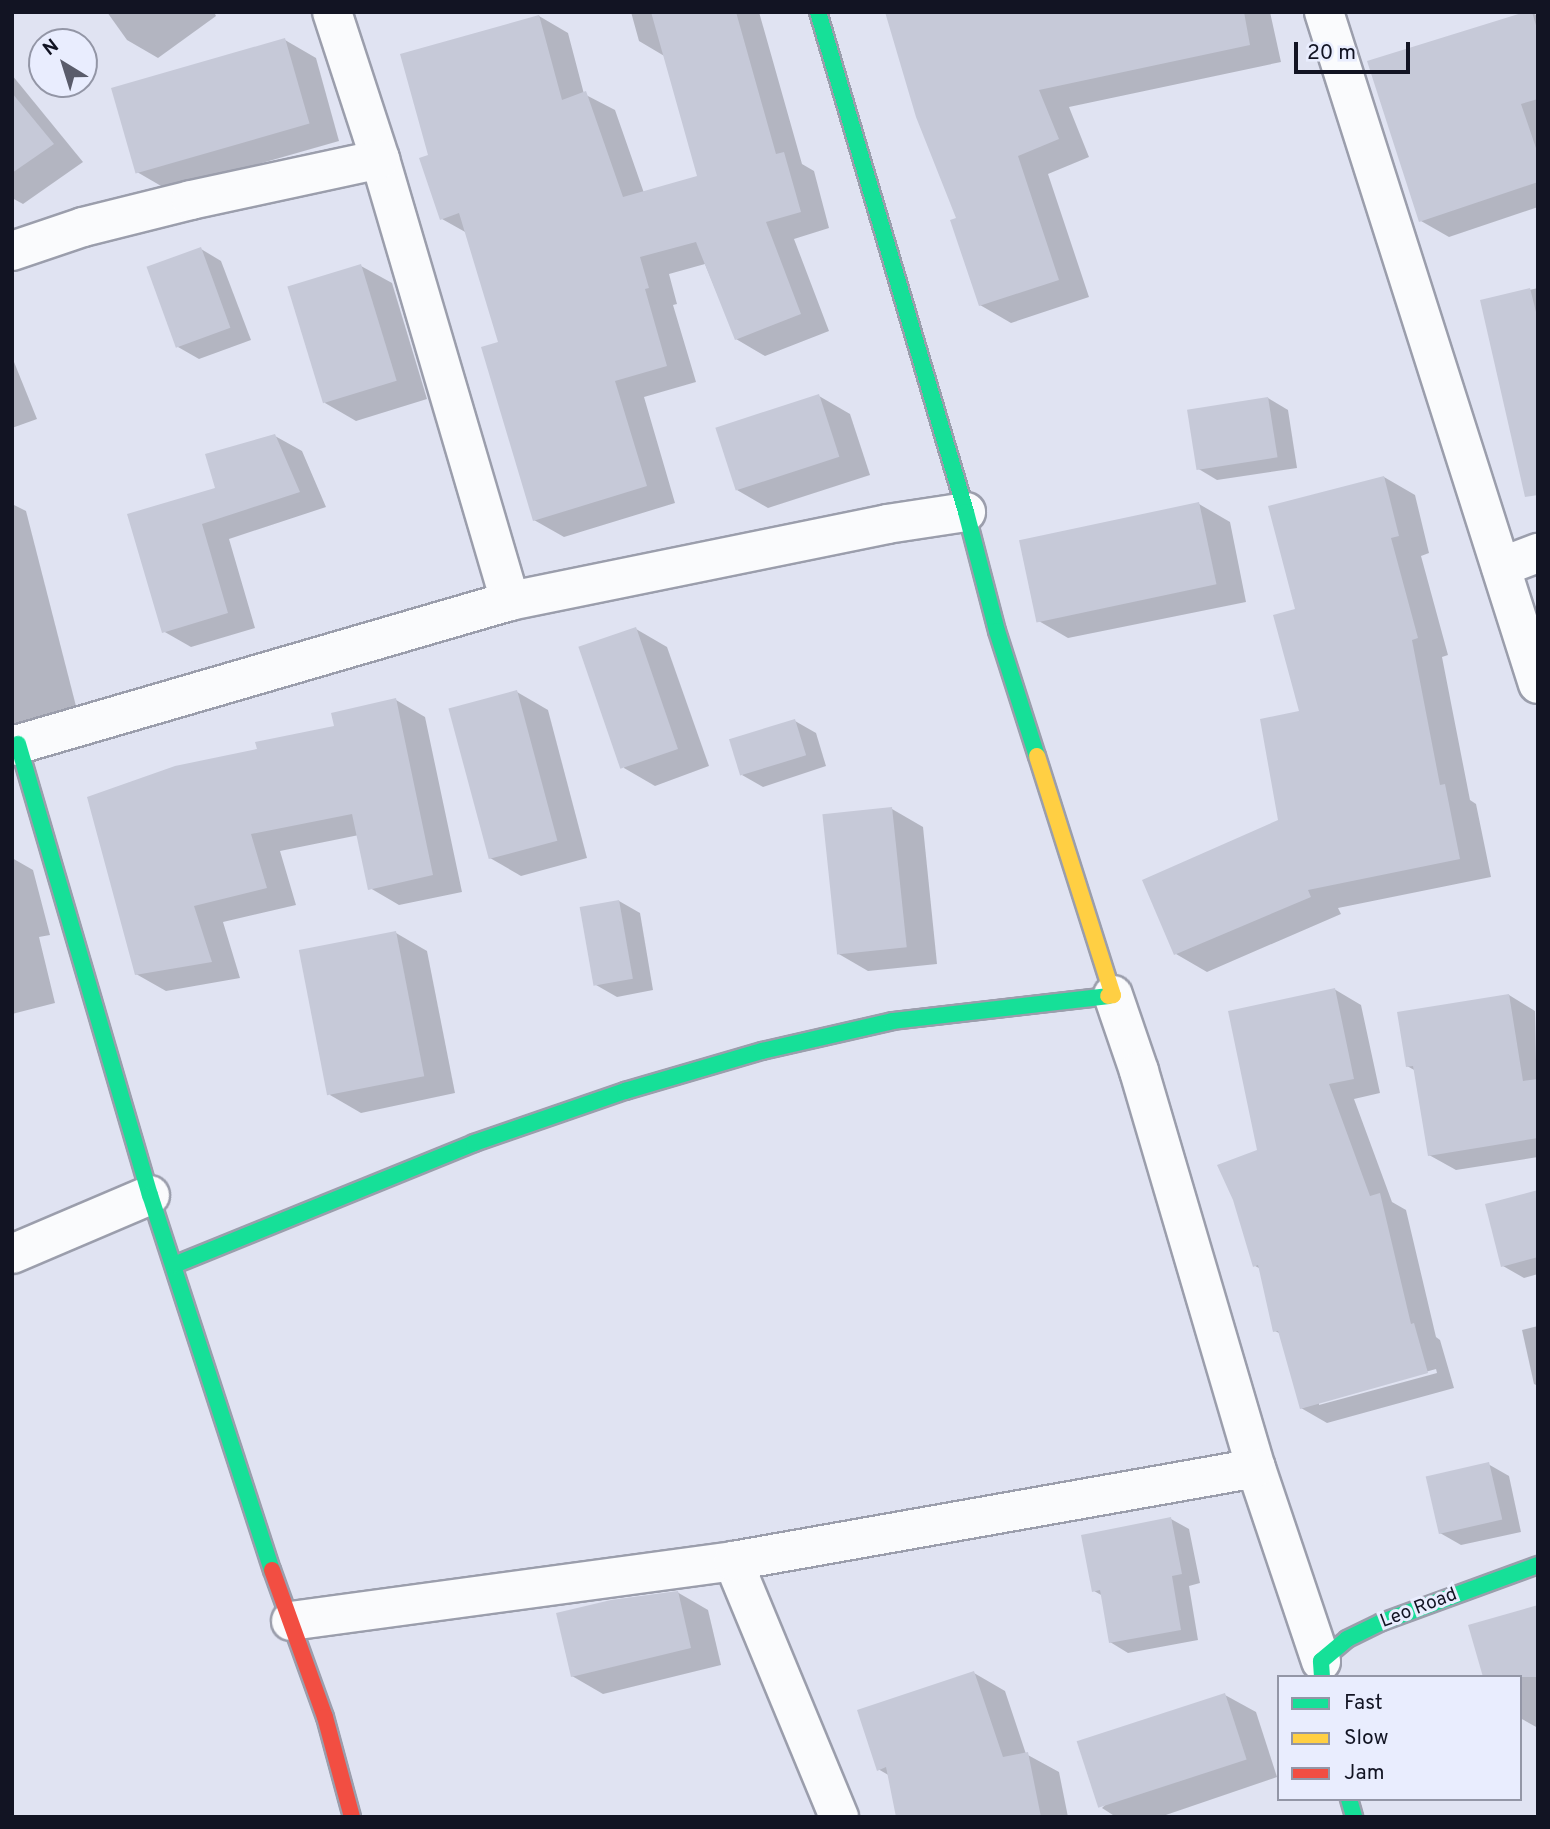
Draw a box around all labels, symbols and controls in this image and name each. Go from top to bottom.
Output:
north arrow [28,28,98,98]
scale bar [1298,28,1414,72]
text: N [39,34,64,62]
text: 20 m [1307,40,1356,67]
street label: Leo Road [1377,1584,1461,1634]
legend [1277,1675,1522,1801]
text: Fast [1344,1690,1383,1717]
text: Slow [1344,1725,1389,1752]
text: Jam [1344,1760,1385,1787]

